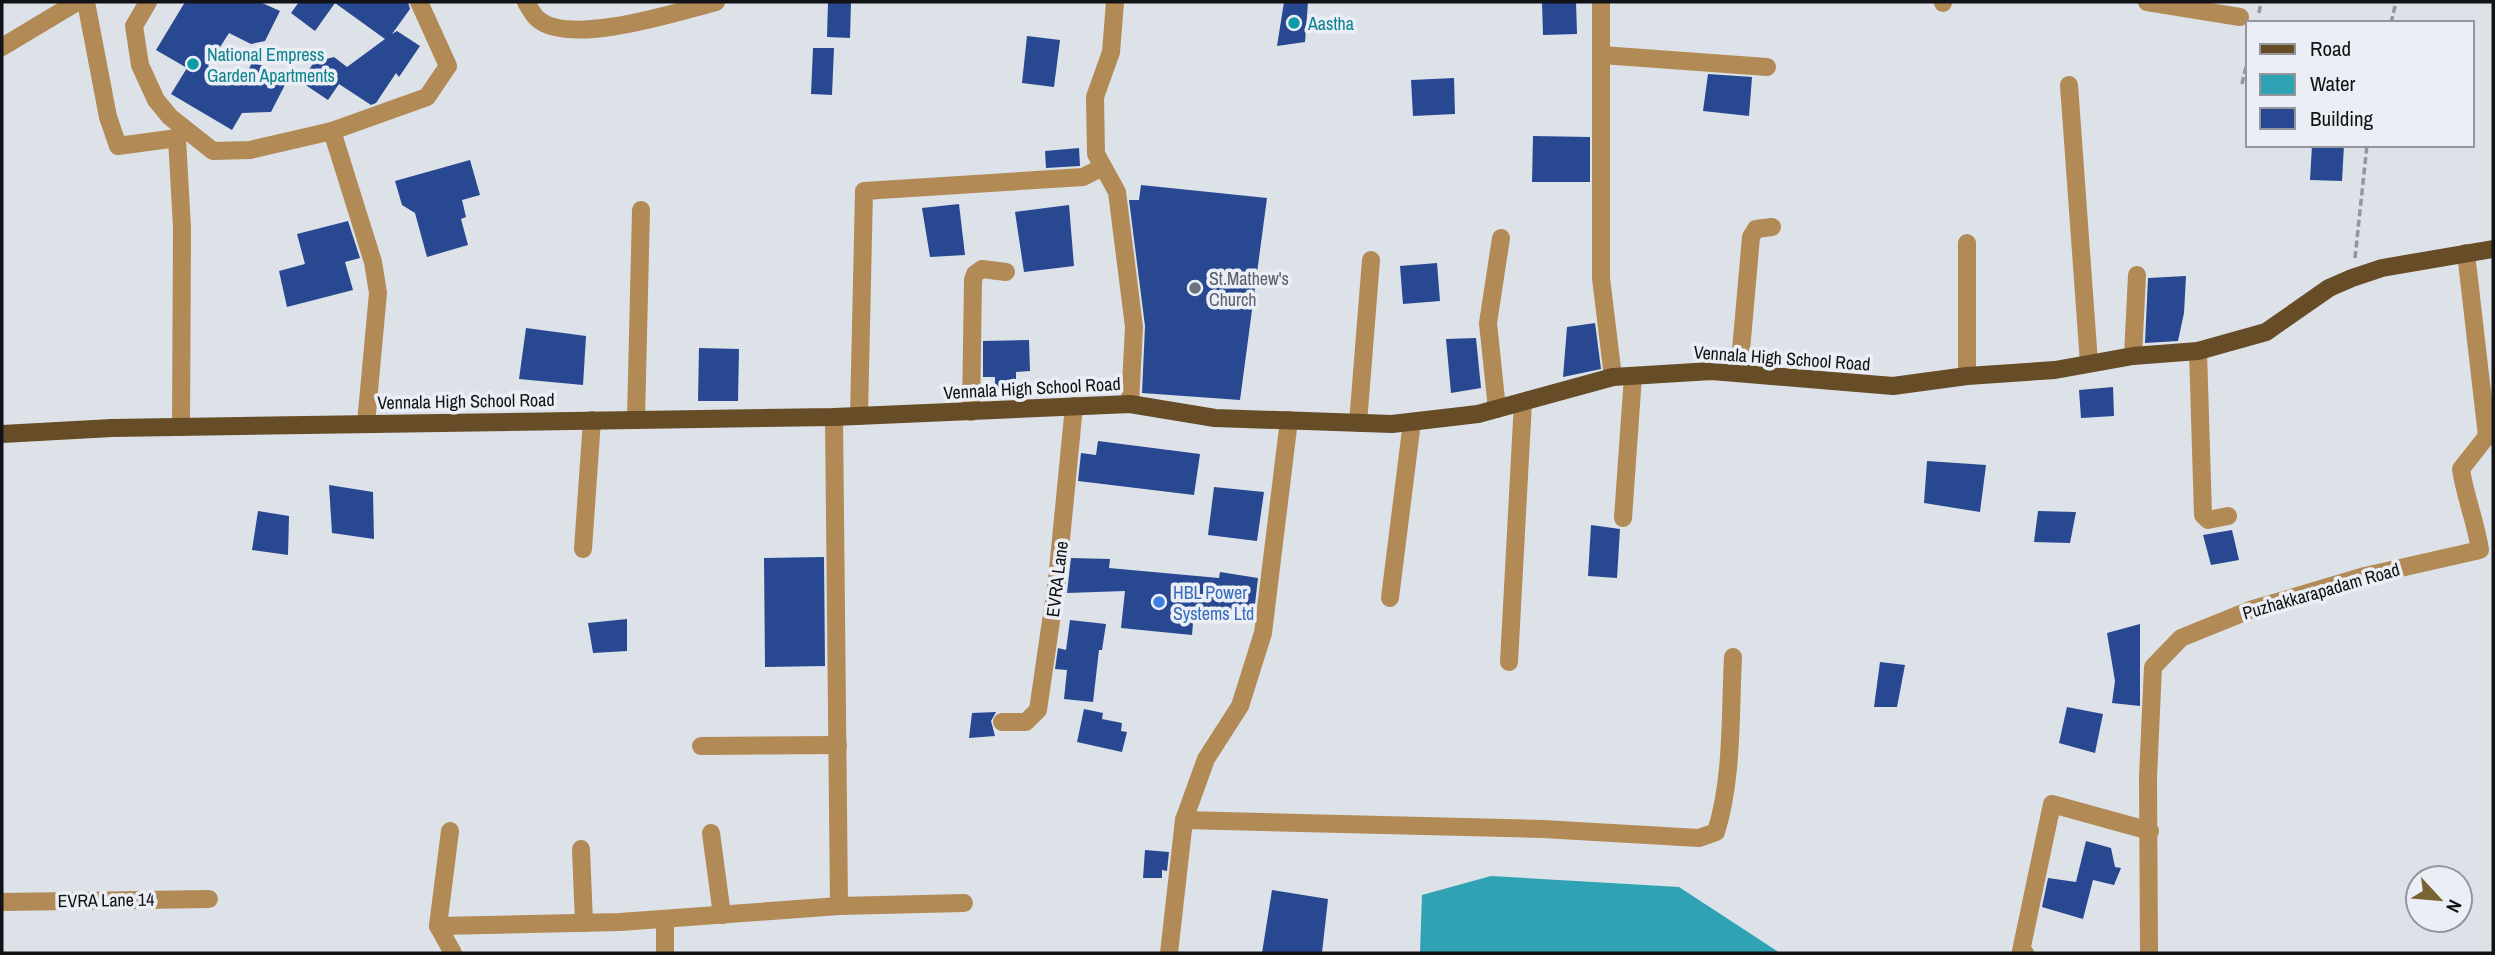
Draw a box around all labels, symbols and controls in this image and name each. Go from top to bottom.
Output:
place label: Aastha [1307,11,1354,36]
marker: Aastha [1286,15,1302,31]
legend [2246,21,2474,147]
text: Road [2310,34,2351,63]
place label: National Empress Garden Apartments [207,42,335,88]
marker: National Empress Garden Apartments [185,56,201,72]
text: Water [2310,69,2356,98]
text: Building [2310,104,2374,133]
place label: St.Mathew's Church [1209,266,1289,312]
marker: St.Mathew's Church [1187,280,1203,296]
street label: Vennala High School Road [1693,339,1871,377]
street label: Vennala High School Road [943,371,1121,405]
street label: Vennala High School Road [377,387,555,415]
street label: EVRA Lane [1040,540,1074,618]
street label: Puzhakkarapadam Road [2239,557,2403,625]
place label: HBL Power Systems Ltd [1173,580,1254,626]
marker: HBL Power Systems Ltd [1151,594,1167,610]
north arrow [2404,864,2474,934]
street label: EVRA Lane 14 [57,887,155,913]
text: N [2440,896,2468,917]

